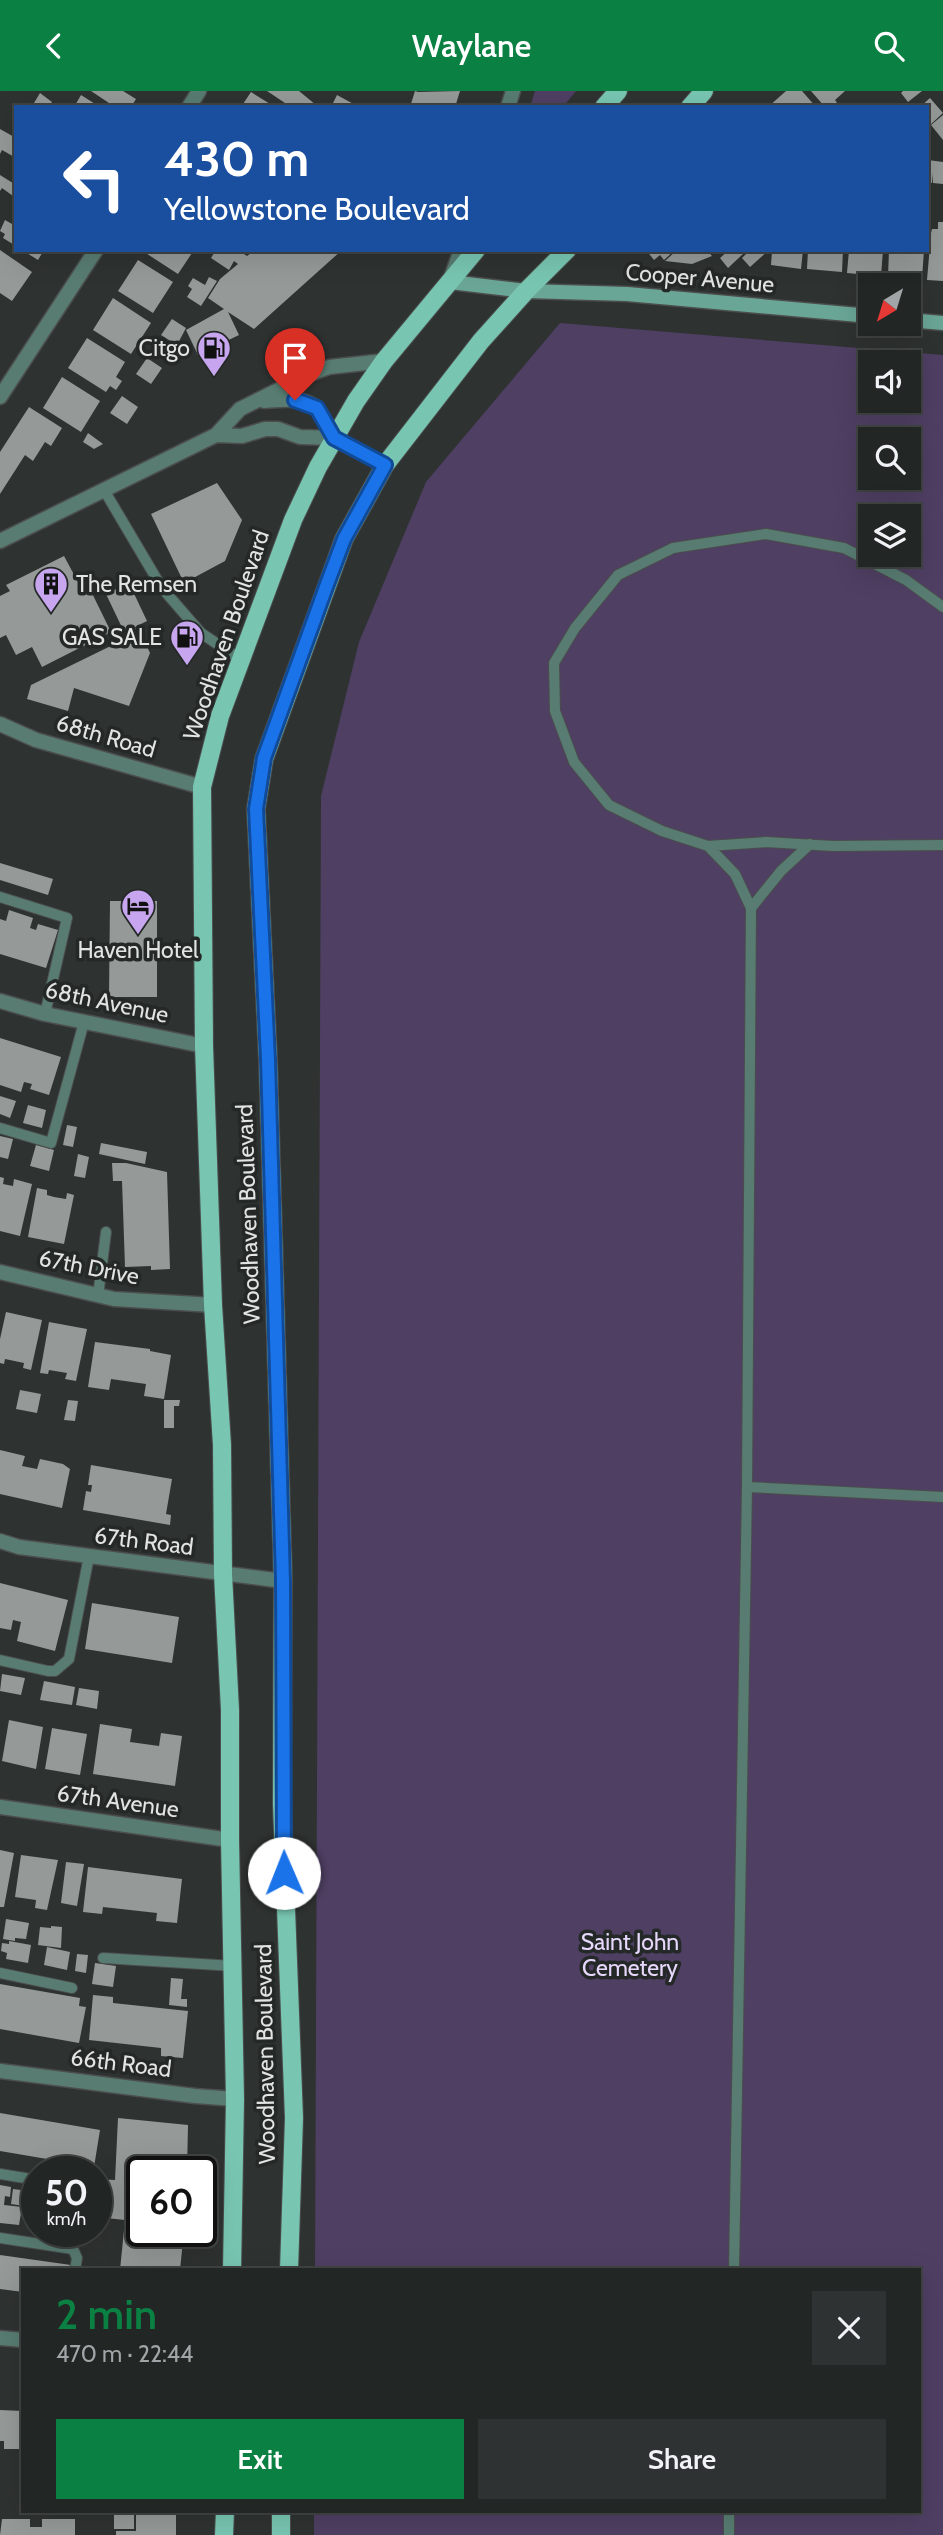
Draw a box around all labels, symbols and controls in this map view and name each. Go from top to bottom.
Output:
text: Waylane [412,26,531,65]
icon: back [35,27,73,65]
icon: search [870,27,908,65]
text: 430 m [164,129,309,188]
icon: left [49,133,140,224]
text: Yellowstone Boulevard [164,189,470,228]
street label: Cooper Avenue [625,258,776,298]
north arrow [858,273,920,336]
map controls [858,273,921,567]
pin [265,328,325,400]
fuel station icon: Citgo [195,329,233,378]
place label: Citgo [138,334,190,362]
icon: arrive [276,339,314,377]
button: sound [858,350,921,413]
button: search [858,427,921,490]
button: layers [858,504,921,567]
street label: Woodhaven Boulevard [177,526,275,744]
building icon: The Remsen [32,565,70,614]
place label: The Remsen [76,570,197,598]
fuel station icon: GAS SALE [168,618,206,667]
place label: GAS SALE [62,623,162,651]
street label: 68th Road [53,708,159,764]
hotel icon: Haven Hotel [119,887,157,936]
place label: Haven Hotel [78,936,199,964]
street label: 68th Avenue [43,975,171,1029]
street label: Woodhaven Boulevard [230,1103,266,1325]
street label: 67th Drive [37,1244,142,1290]
street label: 67th Road [93,1521,195,1561]
street label: 67th Avenue [55,1779,181,1823]
position arrow [247,1836,321,1910]
park label: Saint John Cemetery [581,1928,679,1982]
street label: Woodhaven Boulevard [249,1944,281,2164]
street label: 66th Road [69,2043,173,2083]
speed limit sign: 60 [126,2156,217,2247]
text: 50 [45,2171,88,2214]
text: km/h [47,2208,86,2230]
text: 2 min [56,2288,157,2340]
button: close [812,2291,886,2365]
text: 470 m · 22:44 [56,2340,193,2368]
button: Exit [56,2419,464,2499]
button: Share [478,2419,886,2499]

